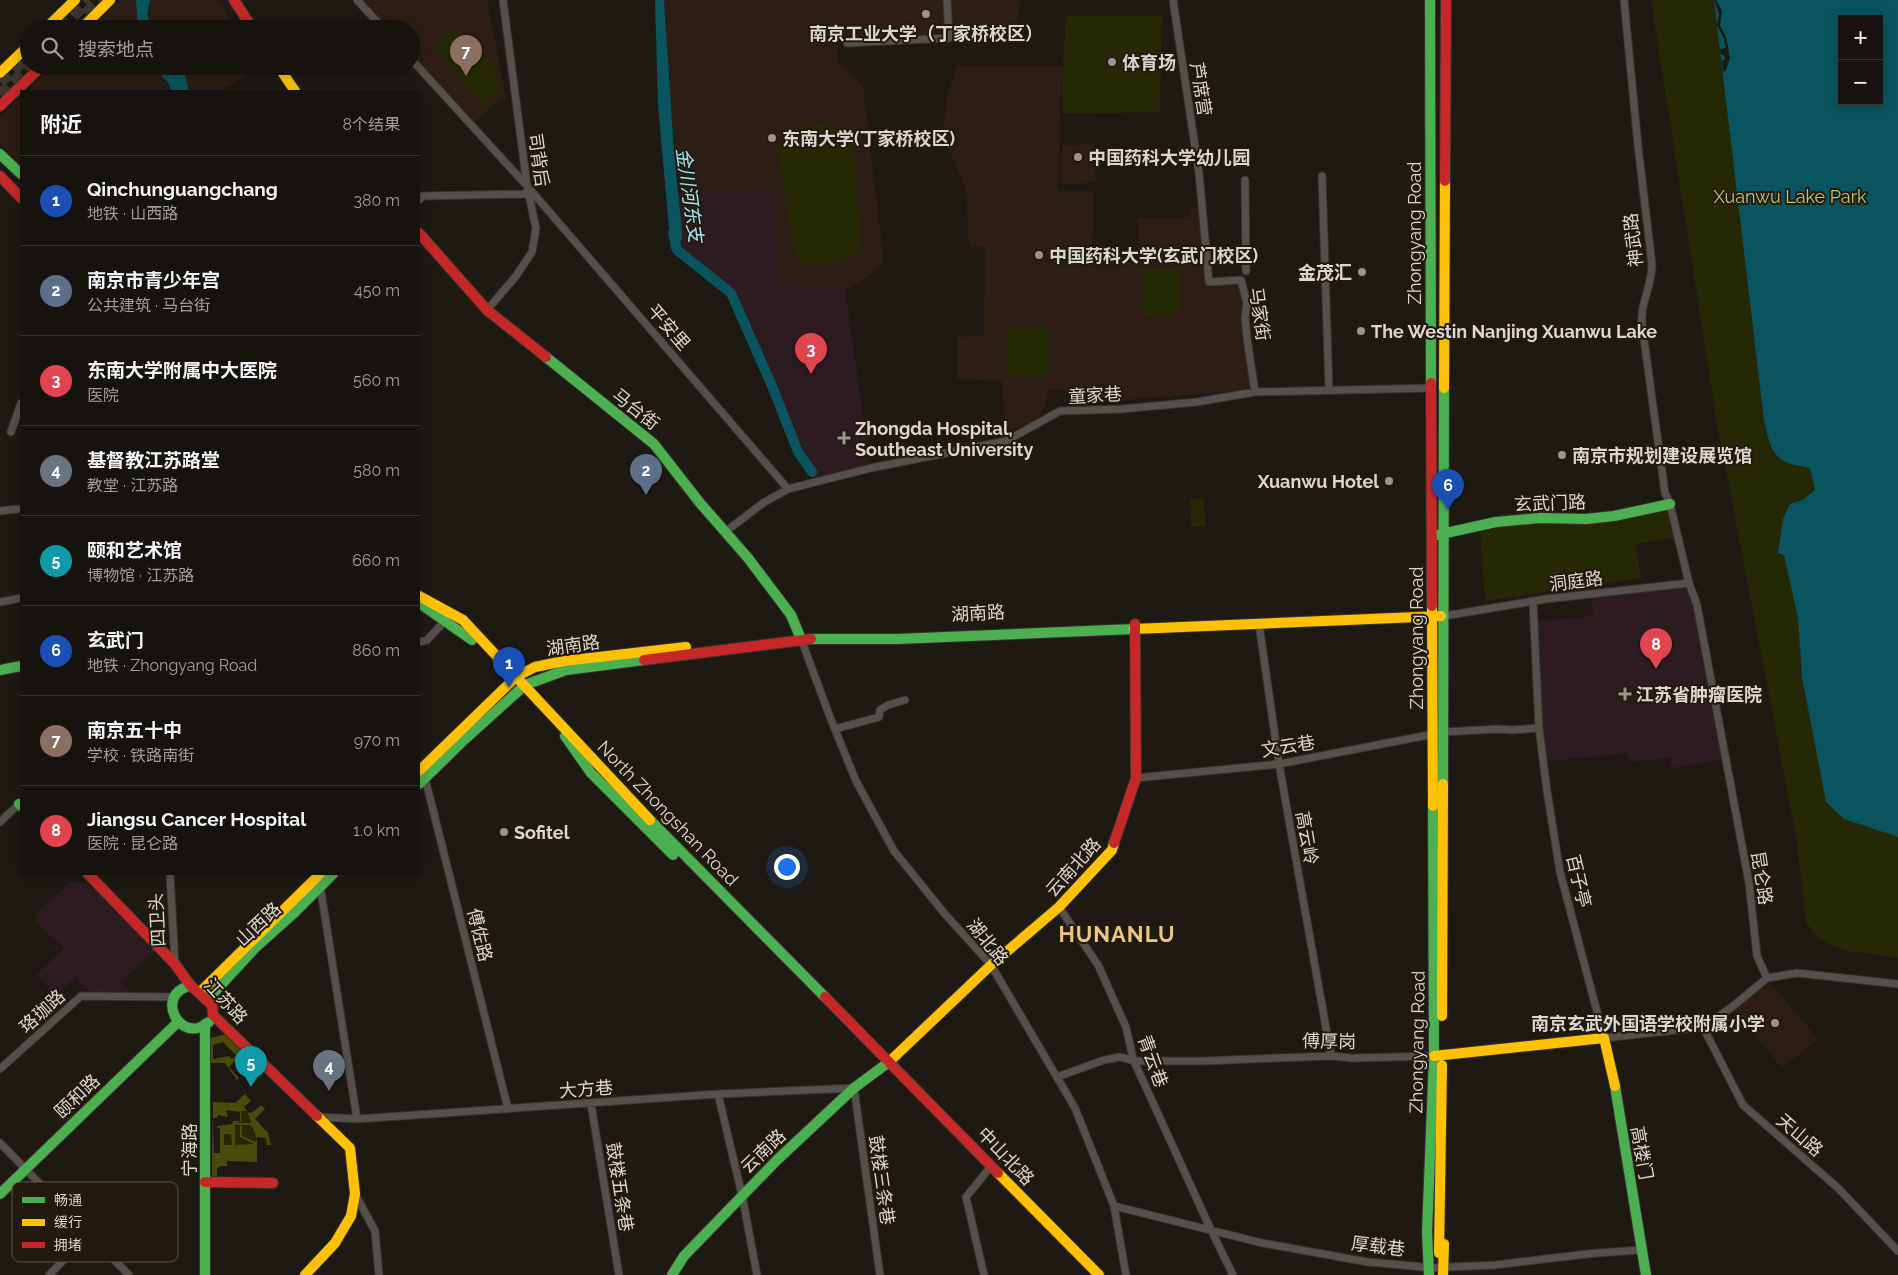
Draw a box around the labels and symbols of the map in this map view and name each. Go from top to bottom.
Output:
marker: 南京工业大学（丁家桥校区） [920,8,932,20]
place label: 南京工业大学（丁家桥校区） [809,23,1043,44]
pin: 7 [450,35,482,76]
place label: 体育场 [1122,52,1176,73]
marker: 体育场 [1106,56,1118,68]
street label: 芦席营 [1186,61,1216,117]
place label: 东南大学(丁家桥校区) [782,128,955,149]
street label: 司背后 [525,132,553,188]
marker: 东南大学(丁家桥校区) [766,132,778,144]
water label: 金川河东支 [672,146,708,246]
place label: 中国药科大学幼儿园 [1088,147,1250,168]
marker: 中国药科大学幼儿园 [1072,151,1084,163]
street label: Zhongyang Road [1404,162,1425,304]
park label: Xuanwu Lake Park [1714,186,1867,207]
street label: 神武路 [1620,212,1646,268]
place label: 中国药科大学(玄武门校区) [1049,245,1258,266]
marker: 中国药科大学(玄武门校区) [1033,249,1045,261]
place label: 金茂汇 [1298,262,1352,283]
marker: 金茂汇 [1356,266,1368,278]
street label: 马家街 [1246,286,1274,342]
street label: 平安里 [643,300,695,354]
place label: The Westin Nanjing Xuanwu Lake [1371,321,1657,342]
marker: The Westin Nanjing Xuanwu Lake [1355,325,1367,337]
pin: 3 [795,333,827,374]
street label: 童家巷 [1067,383,1123,407]
street label: 马台街 [608,384,664,434]
place label: Zhongda Hospital, Southeast University [855,418,1033,460]
marker: Zhongda Hospital, Southeast University [837,431,851,445]
place label: 南京市规划建设展览馆 [1572,445,1752,466]
marker: 南京市规划建设展览馆 [1556,449,1568,461]
pin: 2 [630,454,662,495]
pin: 6 [1432,469,1464,510]
place label: Xuanwu Hotel [1257,471,1379,492]
marker: Xuanwu Hotel [1383,475,1395,487]
street label: 玄武门路 [1514,491,1586,515]
street label: Zhongyang Road [1406,567,1427,709]
street label: 洞庭路 [1548,567,1604,595]
street label: 湖南路 [950,601,1006,625]
pin: 8 [1640,628,1672,669]
street label: 湖南路 [545,631,601,659]
pin: 1 [493,647,525,688]
place label: 江苏省肿瘤医院 [1636,684,1762,705]
marker: 江苏省肿瘤医院 [1618,687,1632,701]
street label: 文云巷 [1260,731,1316,761]
street label: North Zhongshan Road [593,736,743,890]
street label: 高云岭 [1292,810,1322,866]
place label: Sofitel [514,822,570,843]
marker: Sofitel [498,826,510,838]
street label: 云南北路 [1041,833,1105,901]
street label: 昆仑路 [1747,850,1777,906]
street label: 百子亭 [1563,852,1595,910]
your location [774,854,800,880]
street label: 四卫头 [145,892,169,948]
street label: 山西路 [231,898,285,950]
street label: 傅佐路 [463,906,497,964]
street label: 湖北路 [963,914,1013,970]
district label: HUNANLU [1058,921,1176,947]
street label: Zhongyang Road [1405,970,1429,1114]
street label: 江苏路 [200,974,252,1028]
street label: 珞珈路 [15,985,69,1037]
place label: 南京玄武外国语学校附属小学 [1531,1013,1765,1034]
marker: 南京玄武外国语学校附属小学 [1769,1017,1781,1029]
street label: 傅厚岗 [1302,1030,1356,1052]
street label: 青云巷 [1134,1032,1172,1090]
pin: 5 [235,1046,267,1087]
pin: 4 [313,1050,345,1091]
street label: 颐和路 [50,1070,104,1122]
street label: 大方巷 [558,1077,614,1101]
street label: 天山路 [1773,1109,1827,1161]
street label: 宁海路 [179,1123,200,1177]
street label: 中山北路 [973,1123,1039,1189]
street label: 云南路 [736,1125,790,1177]
street label: 高楼门 [1627,1125,1657,1181]
street label: 鼓楼三条巷 [865,1134,899,1226]
street label: 鼓楼五条巷 [603,1141,637,1233]
legend [12,1182,178,1262]
text: 畅通 [54,1192,82,1208]
text: 缓行 [54,1214,82,1230]
street label: 厚载巷 [1350,1232,1406,1260]
text: 拥堵 [54,1237,82,1253]

